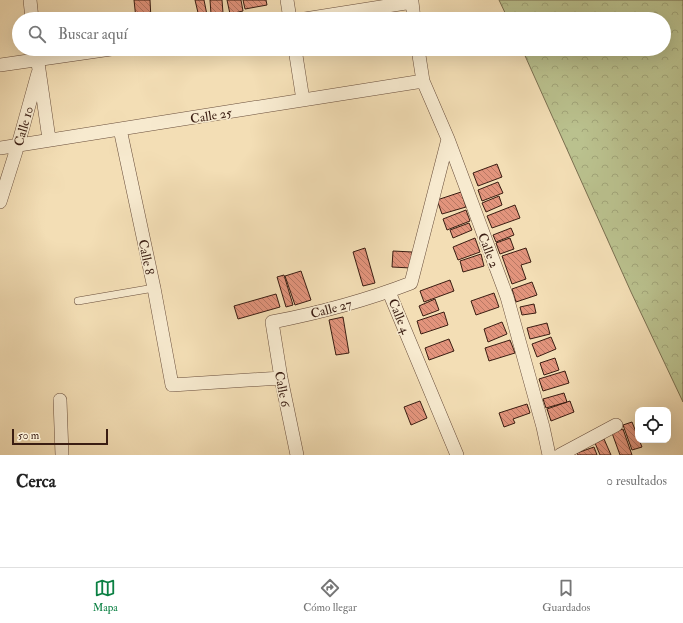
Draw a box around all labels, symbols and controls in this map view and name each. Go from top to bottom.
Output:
search box [12,12,671,56]
icon: search [26,23,48,45]
text: Buscar aquí [58,25,127,44]
street label: Calle 10 [11,104,37,148]
street label: Calle 25 [189,105,233,127]
street label: Calle 2 [474,231,502,270]
street label: Calle 8 [134,238,158,276]
street label: Calle 27 [309,296,354,322]
street label: Calle 4 [385,296,414,337]
street label: Calle 6 [271,370,294,410]
map controls [635,407,671,443]
button: locate [635,407,671,443]
scale bar [12,427,108,446]
text: 50 m [18,429,39,442]
text: Cerca [16,471,56,492]
text: 0 resultados [606,473,667,489]
tab: Mapa [93,577,118,614]
tab: Cómo llegar [303,577,357,614]
tab: Guardados [542,577,590,614]

